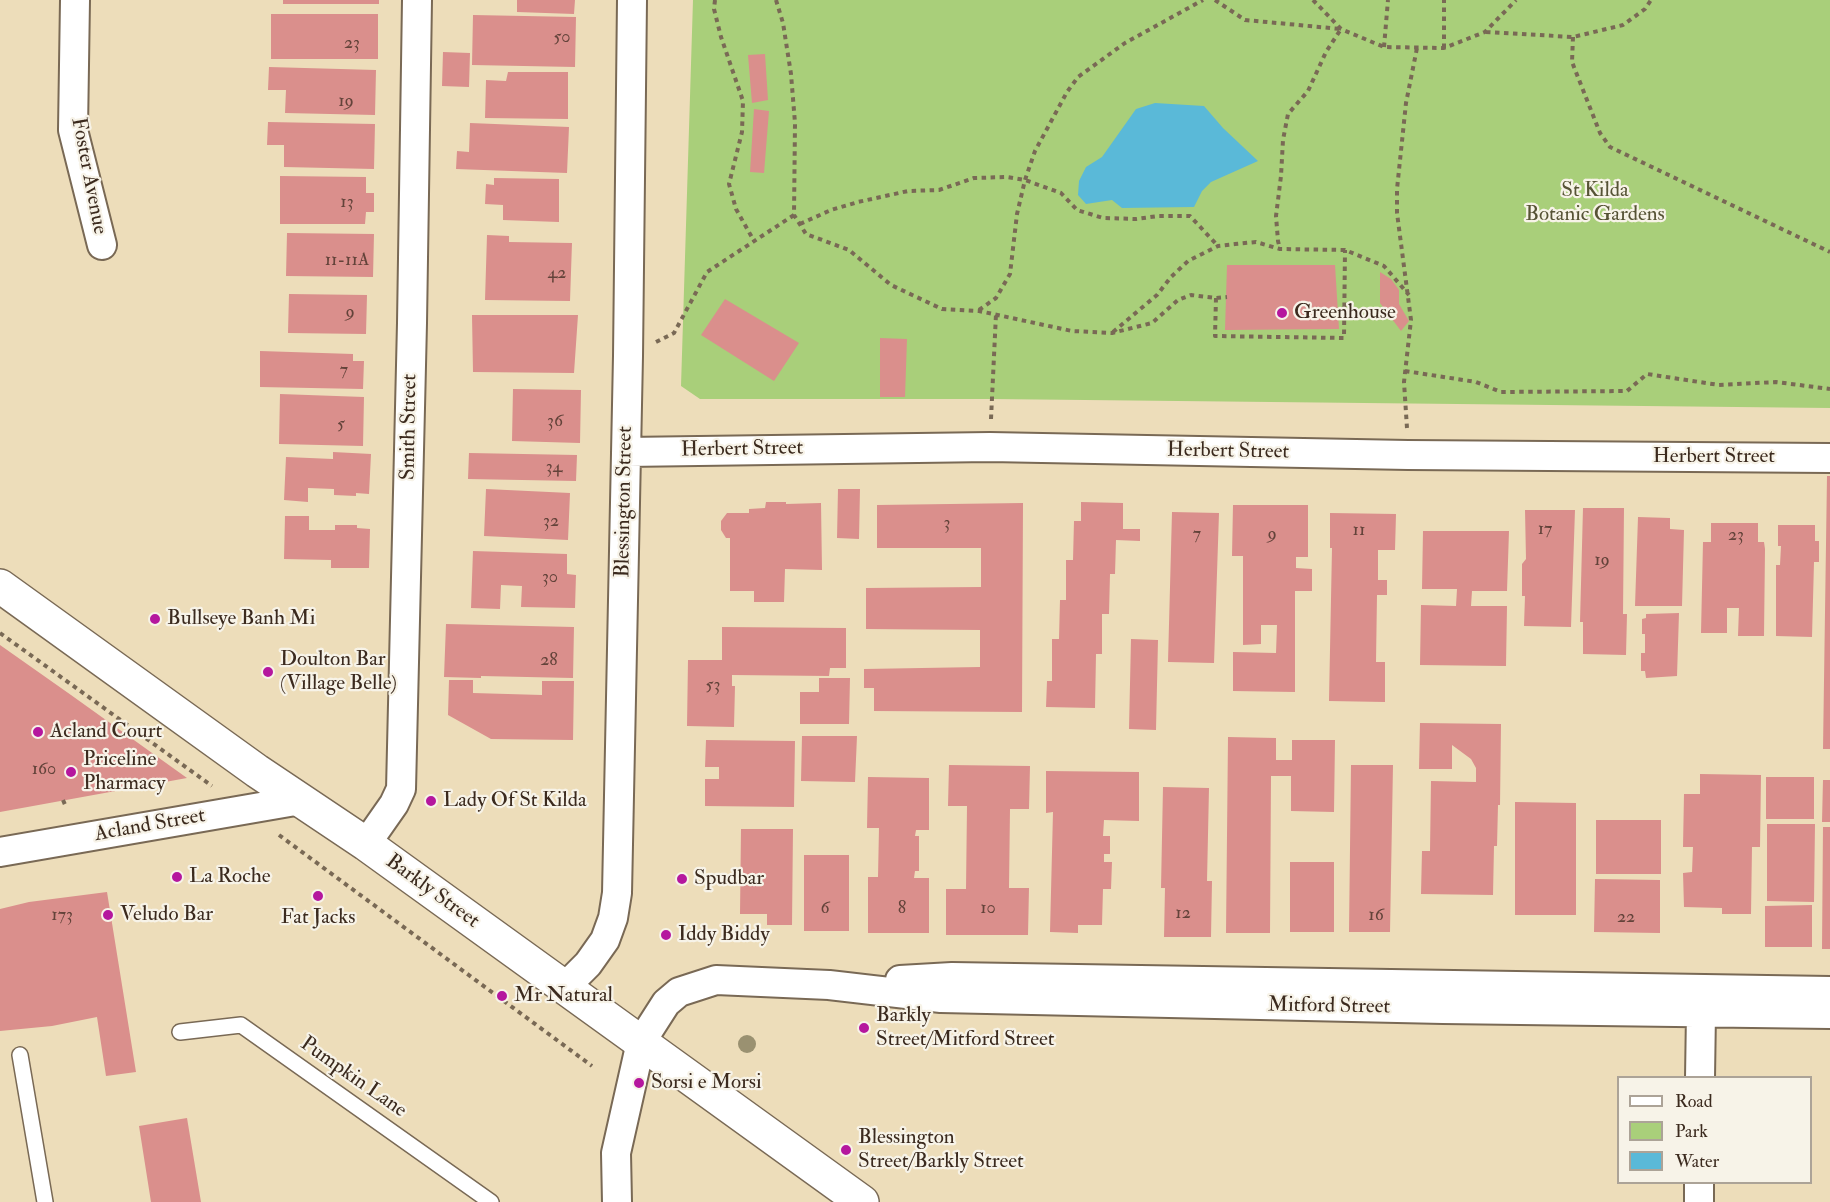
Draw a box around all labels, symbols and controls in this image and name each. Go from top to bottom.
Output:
house number: 50 [554,27,570,49]
house number: 23 [344,33,360,55]
house number: 19 [338,91,354,113]
street label: Foster Avenue [64,115,112,237]
park label: St Kilda Botanic Gardens [1525,178,1665,228]
house number: 13 [340,192,354,214]
house number: 11-11A [325,250,369,272]
house number: 42 [548,263,566,285]
place label: Greenhouse [1294,300,1396,326]
house number: 9 [345,302,355,324]
marker: Greenhouse [1275,306,1289,320]
house number: 7 [340,360,348,382]
street label: Smith Street [396,374,424,480]
house number: 36 [547,411,563,433]
house number: 5 [337,414,345,436]
street label: Blessington Street [611,426,639,578]
street label: Herbert Street [681,436,803,464]
street label: Herbert Street [1167,438,1289,466]
street label: Herbert Street [1653,444,1775,470]
house number: 34 [546,457,562,479]
house number: 32 [543,511,559,533]
house number: 3 [944,513,950,535]
house number: 17 [1538,519,1552,541]
house number: 11 [1353,520,1365,542]
house number: 7 [1193,524,1201,546]
house number: 9 [1267,524,1277,546]
house number: 23 [1728,525,1744,547]
house number: 19 [1594,550,1610,572]
house number: 30 [542,567,558,589]
place label: Bullseye Banh Mi [167,606,315,632]
marker: Bullseye Banh Mi [148,612,162,626]
place label: Doulton Bar (Village Belle) [280,647,397,697]
house number: 28 [540,650,558,672]
marker: Doulton Bar (Village Belle) [261,665,275,679]
house number: 53 [706,675,720,697]
place label: Acland Court [50,719,162,745]
marker: Acland Court [31,725,45,739]
place label: Priceline Pharmacy [83,747,165,797]
house number: 160 [32,759,56,781]
marker: Priceline Pharmacy [64,765,78,779]
place label: Lady Of St Kilda [443,788,587,814]
marker: Lady Of St Kilda [424,794,438,808]
street label: Acland Street [93,804,207,848]
street label: Barkly Street [380,850,484,934]
place label: La Roche [189,864,270,890]
place label: Spudbar [694,866,764,892]
marker: La Roche [170,870,184,884]
marker: Spudbar [675,872,689,886]
marker: Fat Jacks [311,889,325,903]
house number: 6 [820,898,830,920]
house number: 8 [898,898,906,920]
house number: 10 [980,898,996,920]
place label: Veludo Bar [120,902,213,928]
house number: 12 [1175,903,1191,925]
house number: 173 [51,905,73,927]
place label: Fat Jacks [281,905,355,931]
house number: 16 [1368,905,1384,927]
house number: 22 [1617,907,1635,929]
marker: Veludo Bar [101,908,115,922]
place label: Iddy Biddy [678,922,770,948]
marker: Iddy Biddy [659,928,673,942]
place label: Mr Natural [514,983,613,1009]
marker: Mr Natural [495,989,509,1003]
street label: Mitford Street [1268,993,1390,1021]
place label: Barkly Street/Mitford Street [876,1003,1054,1053]
marker: Barkly Street/Mitford Street [857,1021,871,1035]
street label: Pumpkin Lane [295,1032,411,1124]
place label: Sorsi e Morsi [651,1070,762,1096]
marker: Sorsi e Morsi [632,1076,646,1090]
legend [1617,1076,1812,1184]
text: Road [1675,1090,1713,1113]
text: Park [1675,1120,1708,1143]
place label: Blessington Street/Barkly Street [858,1125,1024,1175]
marker: Blessington Street/Barkly Street [839,1143,853,1157]
text: Water [1675,1150,1719,1173]

